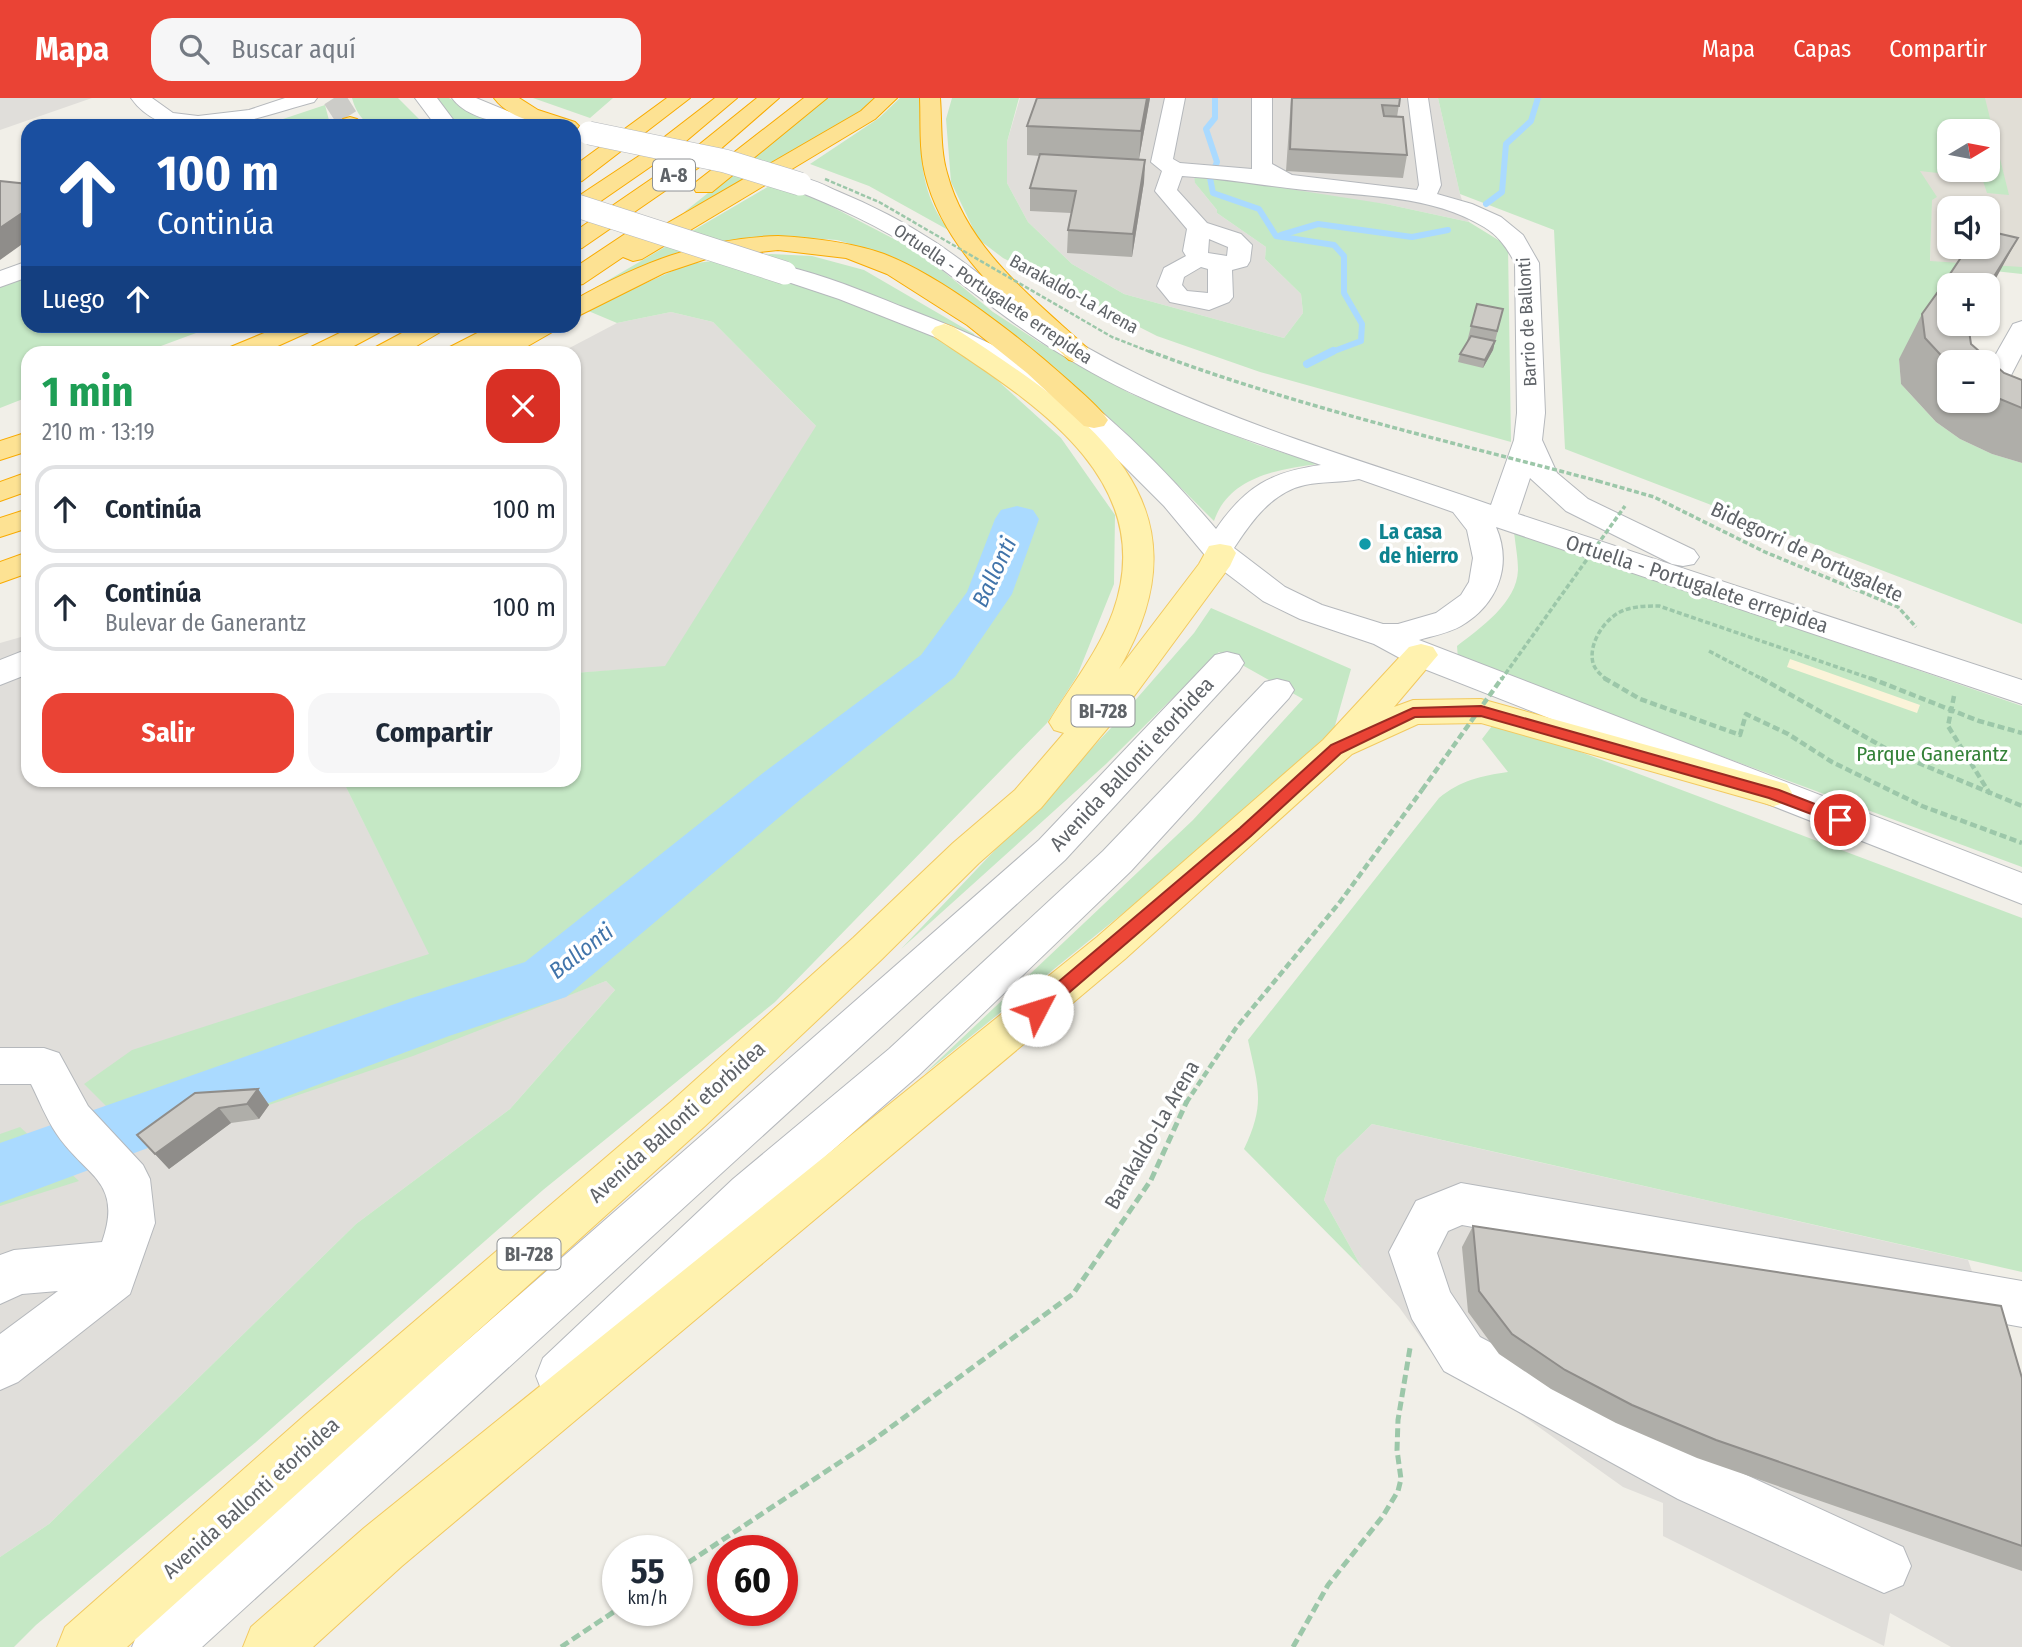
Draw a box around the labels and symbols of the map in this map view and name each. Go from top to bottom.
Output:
north arrow [1937,119,2000,182]
road number: A-8 [653,159,695,190]
street label: Ortuella - Portugalete errepidea [889,219,1097,369]
street label: Barakaldo-La Arena [1006,250,1142,339]
street label: Barrio de Ballonti [1513,257,1541,387]
street label: Bidegorri de Portugalete [1707,496,1907,608]
place label: La casa de hierro [1379,519,1459,569]
street label: Ortuella - Portugalete errepidea [1562,529,1832,639]
water label: Ballonti [966,532,1022,611]
marker: La casa de hierro [1357,536,1373,552]
street label: Avenida Ballonti etorbidea [1044,671,1220,857]
road number: BI-728 [1072,696,1134,726]
park label: Parque Ganerantz [1856,741,2008,767]
pin [1810,790,1870,850]
water label: Ballonti [543,917,619,985]
position arrow [1000,973,1074,1047]
street label: Avenida Ballonti etorbidea [583,1036,771,1208]
street label: Barakaldo-La Arena [1099,1056,1205,1214]
road number: BI-728 [498,1238,560,1270]
street label: Avenida Ballonti etorbidea [157,1412,345,1584]
speed limit sign: 60 [707,1535,798,1626]

